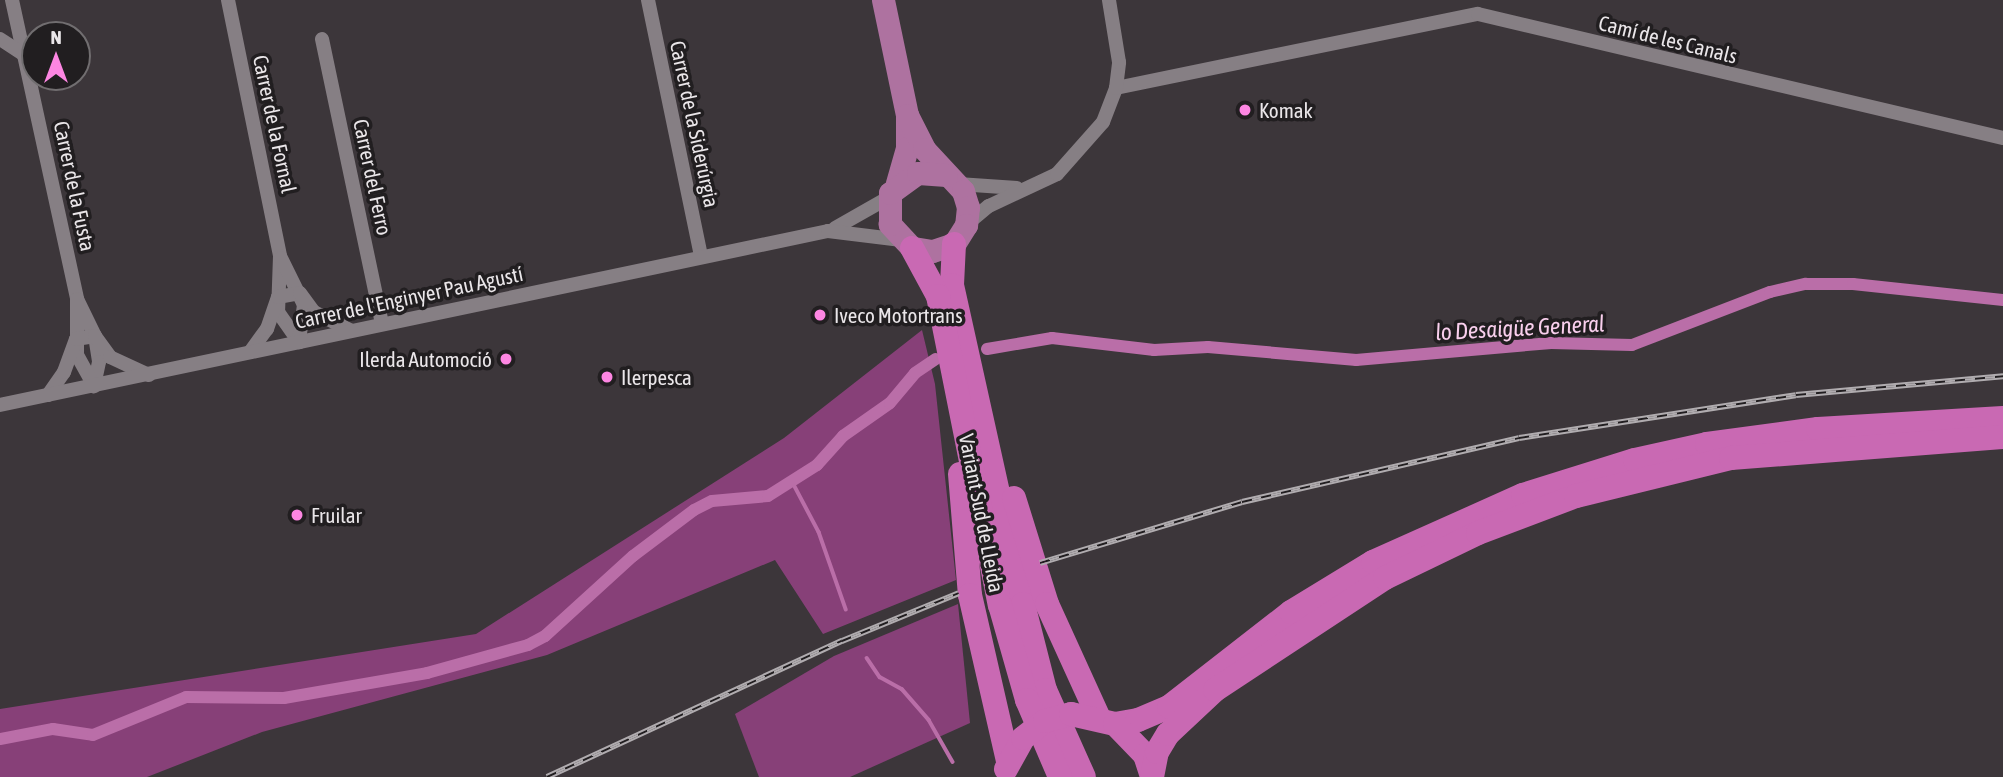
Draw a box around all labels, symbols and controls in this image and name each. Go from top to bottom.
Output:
street label: Camí de les Canals [1596,10,1740,68]
north arrow [21,21,91,91]
text: N [50,26,62,48]
street label: Carrer de la Siderúrgia [665,39,725,209]
street label: Carrer de la Fornal [248,53,302,195]
place label: Komak [1259,97,1313,123]
marker: Komak [1237,102,1253,118]
street label: Carrer del Ferro [348,117,398,237]
street label: Carrer de la Fusta [49,119,101,253]
street label: Carrer de l'Enginyer Pau Agustí [293,261,525,333]
place label: Iveco Motortrans [834,302,963,328]
marker: Iveco Motortrans [812,307,828,323]
water label: lo Desaigüe General [1435,310,1605,346]
place label: Ilerda Automoció [359,346,492,372]
marker: Ilerda Automoció [498,351,514,367]
place label: Ilerpesca [621,364,692,390]
marker: Ilerpesca [599,369,615,385]
street label: Variant Sud de Lleida [954,432,1010,594]
place label: Fruilar [311,502,362,528]
marker: Fruilar [289,507,305,523]

